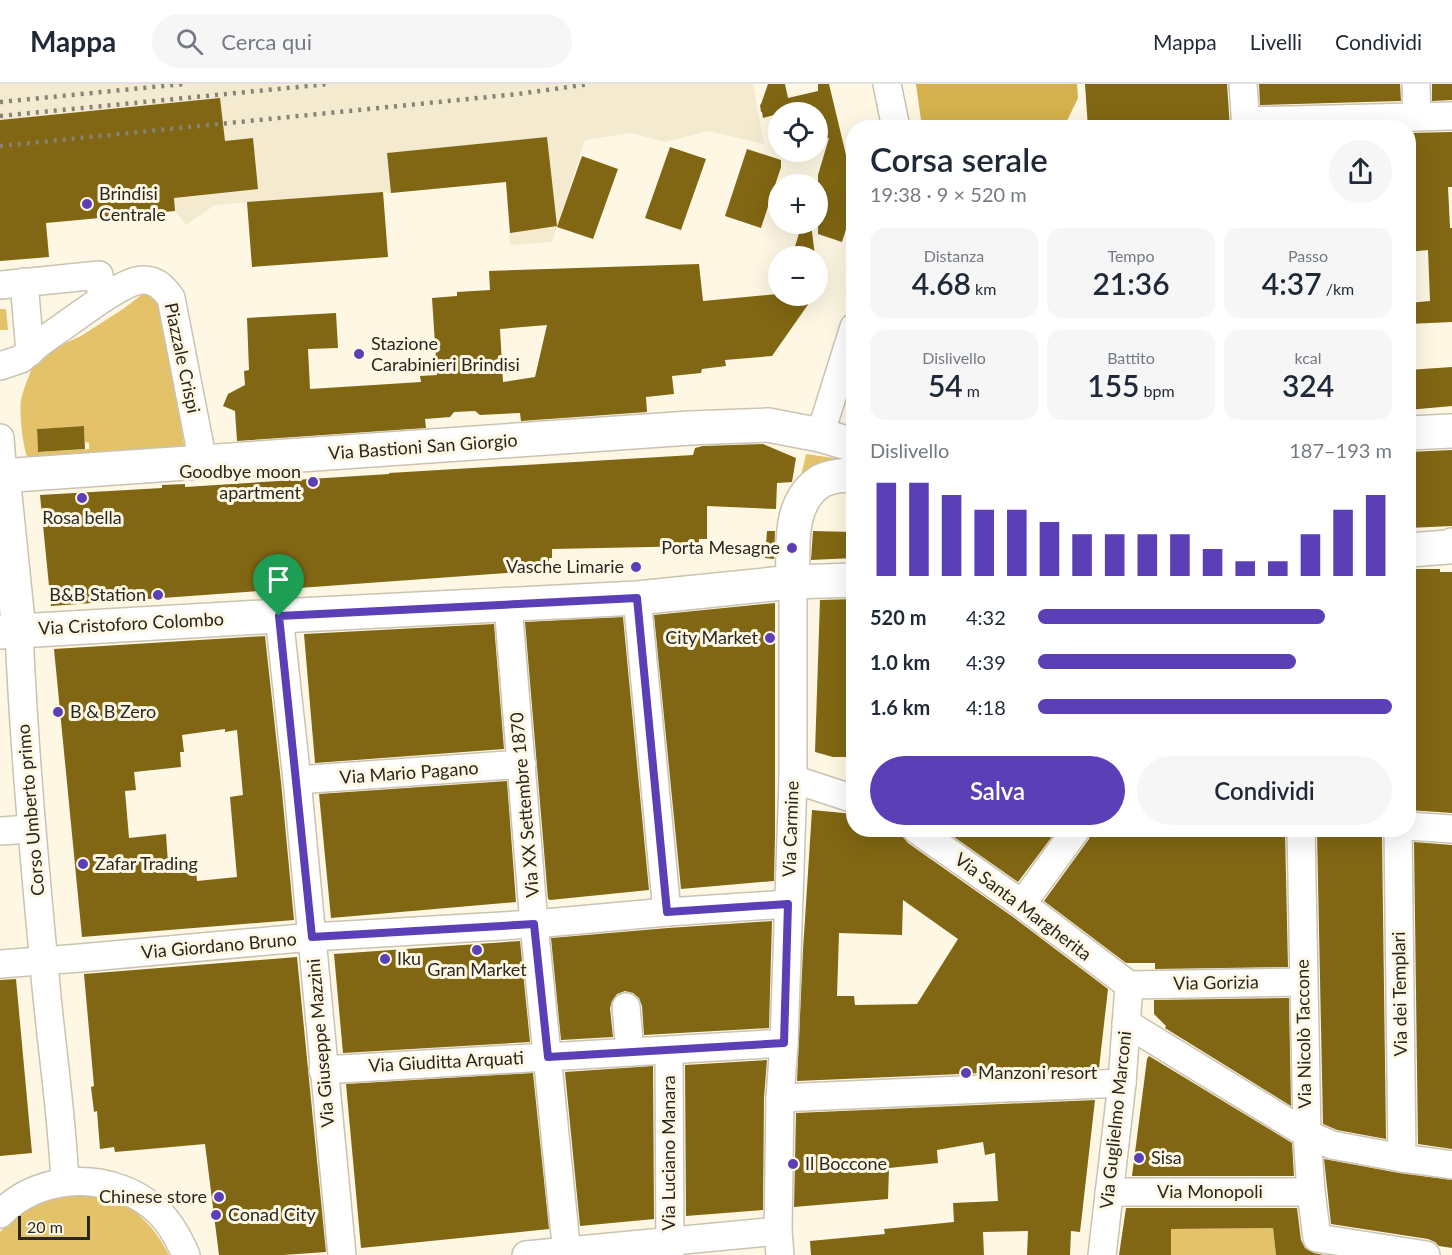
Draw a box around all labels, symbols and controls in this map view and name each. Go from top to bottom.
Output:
search box [152,14,572,68]
text: Mappa [30,24,116,58]
icon: search [173,25,206,58]
text: Cerca qui [221,28,312,55]
text: Mappa [1153,29,1217,54]
text: Livelli [1250,29,1302,54]
text: Condividi [1335,29,1422,54]
map controls [768,102,828,306]
button: locate [768,102,828,162]
text: Corsa serale [870,139,1048,179]
button: share [1329,140,1392,203]
button: + [768,174,828,234]
place label: Brindisi Centrale [99,182,166,225]
text: 19:38 · 9 × 520 m [870,182,1027,206]
marker: Brindisi Centrale [80,197,94,211]
button: − [768,246,828,306]
text: Distanza [924,246,984,265]
text: Tempo [1107,246,1155,265]
text: Passo [1288,246,1328,265]
text: 4.68 [912,265,971,301]
text: 21:36 [1092,265,1170,301]
text: 4:37 [1262,265,1322,301]
text: km [971,279,996,298]
text: /km [1322,279,1354,298]
street label: Piazzale Crispi [161,300,205,415]
place label: Stazione Carabinieri Brindisi [371,332,520,375]
marker: Stazione Carabinieri Brindisi [352,347,366,361]
text: Dislivello [922,348,986,367]
text: Battito [1107,348,1155,367]
text: kcal [1294,348,1322,367]
text: 54 [928,367,963,403]
text: 155 [1087,367,1140,403]
text: 324 [1282,367,1334,403]
text: m [963,381,980,400]
text: bpm [1140,381,1175,400]
street label: Via Bastioni San Giorgio [328,428,518,464]
text: Dislivello [870,438,949,462]
text: 187–193 m [1289,438,1392,462]
place label: Goodbye moon apartment [179,460,302,503]
marker: Goodbye moon apartment [306,475,320,489]
marker: Rosa bella [75,491,89,505]
place label: Rosa bella [42,506,122,528]
place label: Porta Mesagne [661,536,780,558]
marker: Porta Mesagne [785,541,799,555]
pin [253,554,304,616]
place label: Vasche Limarie [506,555,624,577]
marker: Vasche Limarie [629,560,643,574]
icon: arrive [262,563,295,596]
place label: B&B Station [49,583,146,605]
marker: B&B Station [151,588,165,602]
text: 520 m [870,605,926,629]
text: 4:32 [966,605,1006,629]
street label: Via Cristoforo Colombo [38,607,224,639]
place label: City Market [665,626,759,648]
marker: City Market [763,631,777,645]
text: 1.0 km [870,650,930,674]
text: 4:39 [966,650,1006,674]
text: 1.6 km [870,695,930,719]
text: 4:18 [966,695,1006,719]
place label: B & B Zero [70,700,156,722]
marker: B & B Zero [51,705,65,719]
street label: Via XX Settembre 1870 [505,712,543,899]
street label: Corso Umberto primo [12,723,48,897]
street label: Via Mario Pagano [339,756,479,788]
button: Salva [870,756,1125,825]
button: Condividi [1137,756,1392,825]
street label: Via Carmine [777,780,803,877]
street label: Via Santa Margherita [951,848,1096,965]
place label: Zafar Trading [95,852,198,874]
marker: Zafar Trading [76,857,90,871]
street label: Via Giordano Bruno [140,927,298,963]
street label: Via dei Templari [1387,931,1411,1057]
marker: Gran Market [470,943,484,957]
place label: Iku [397,947,421,969]
marker: Iku [378,952,392,966]
street label: Via Giuseppe Mazzini [302,958,338,1128]
place label: Gran Market [427,958,527,980]
street label: Via Nicolò Taccone [1291,959,1315,1109]
street label: Via Gorizia [1173,970,1259,994]
street label: Via Guglielmo Marconi [1095,1030,1135,1210]
street label: Via Giuditta Arquati [368,1046,524,1076]
place label: Manzoni resort [978,1061,1098,1083]
marker: Manzoni resort [959,1066,973,1080]
street label: Via Luciano Manara [657,1075,679,1231]
place label: Sisa [1151,1146,1182,1168]
marker: Sisa [1132,1151,1146,1165]
place label: Il Boccone [805,1152,887,1174]
marker: Il Boccone [786,1157,800,1171]
street label: Via Monopoli [1157,1180,1263,1202]
place label: Chinese store [99,1185,207,1207]
marker: Chinese store [212,1190,226,1204]
place label: Conad City [228,1203,317,1225]
marker: Conad City [209,1208,223,1222]
scale bar [18,1213,90,1240]
text: 20 m [27,1217,63,1236]

